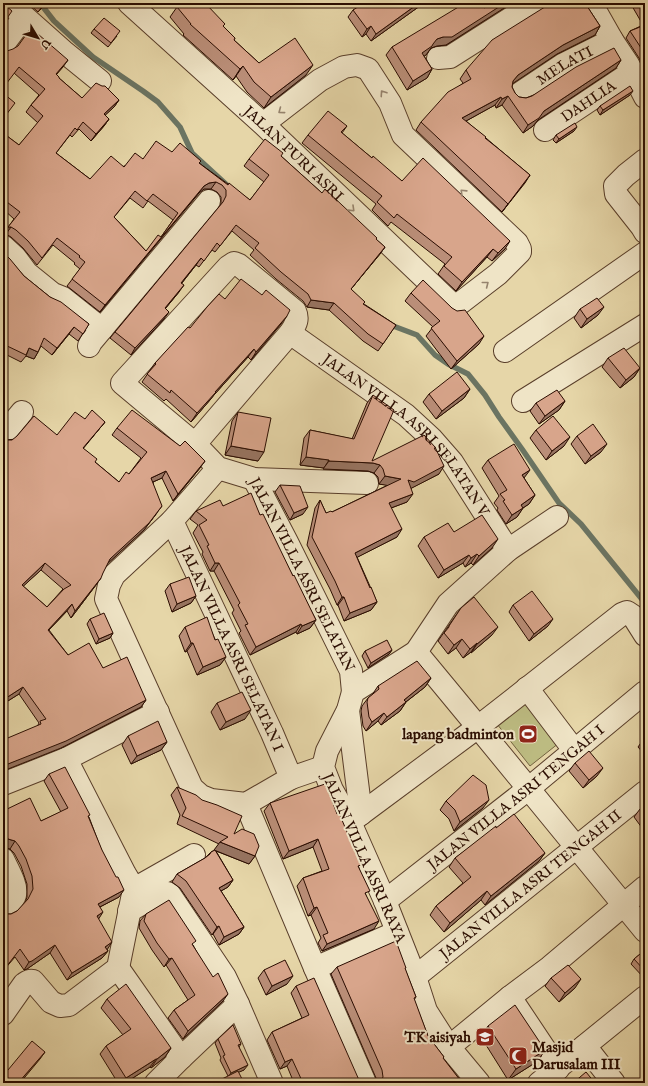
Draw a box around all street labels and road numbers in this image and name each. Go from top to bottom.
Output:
street label: MELATI [533,41,597,89]
street label: DAHLIA [557,76,620,126]
street label: JALAN PURI ASRI [238,100,348,206]
street label: JALAN VILLA ASRI SELATAN V [317,348,494,521]
street label: JALAN VILLA ASRI SELATAN [244,472,359,675]
street label: JALAN VILLA ASRI SELATAN I [175,541,288,755]
street label: JALAN VILLA ASRI TENGAH I [422,720,609,875]
street label: JALAN VILLA ASRI RAYA [317,768,410,947]
street label: JALAN VILLA ASRI TENGAH II [434,805,626,964]

